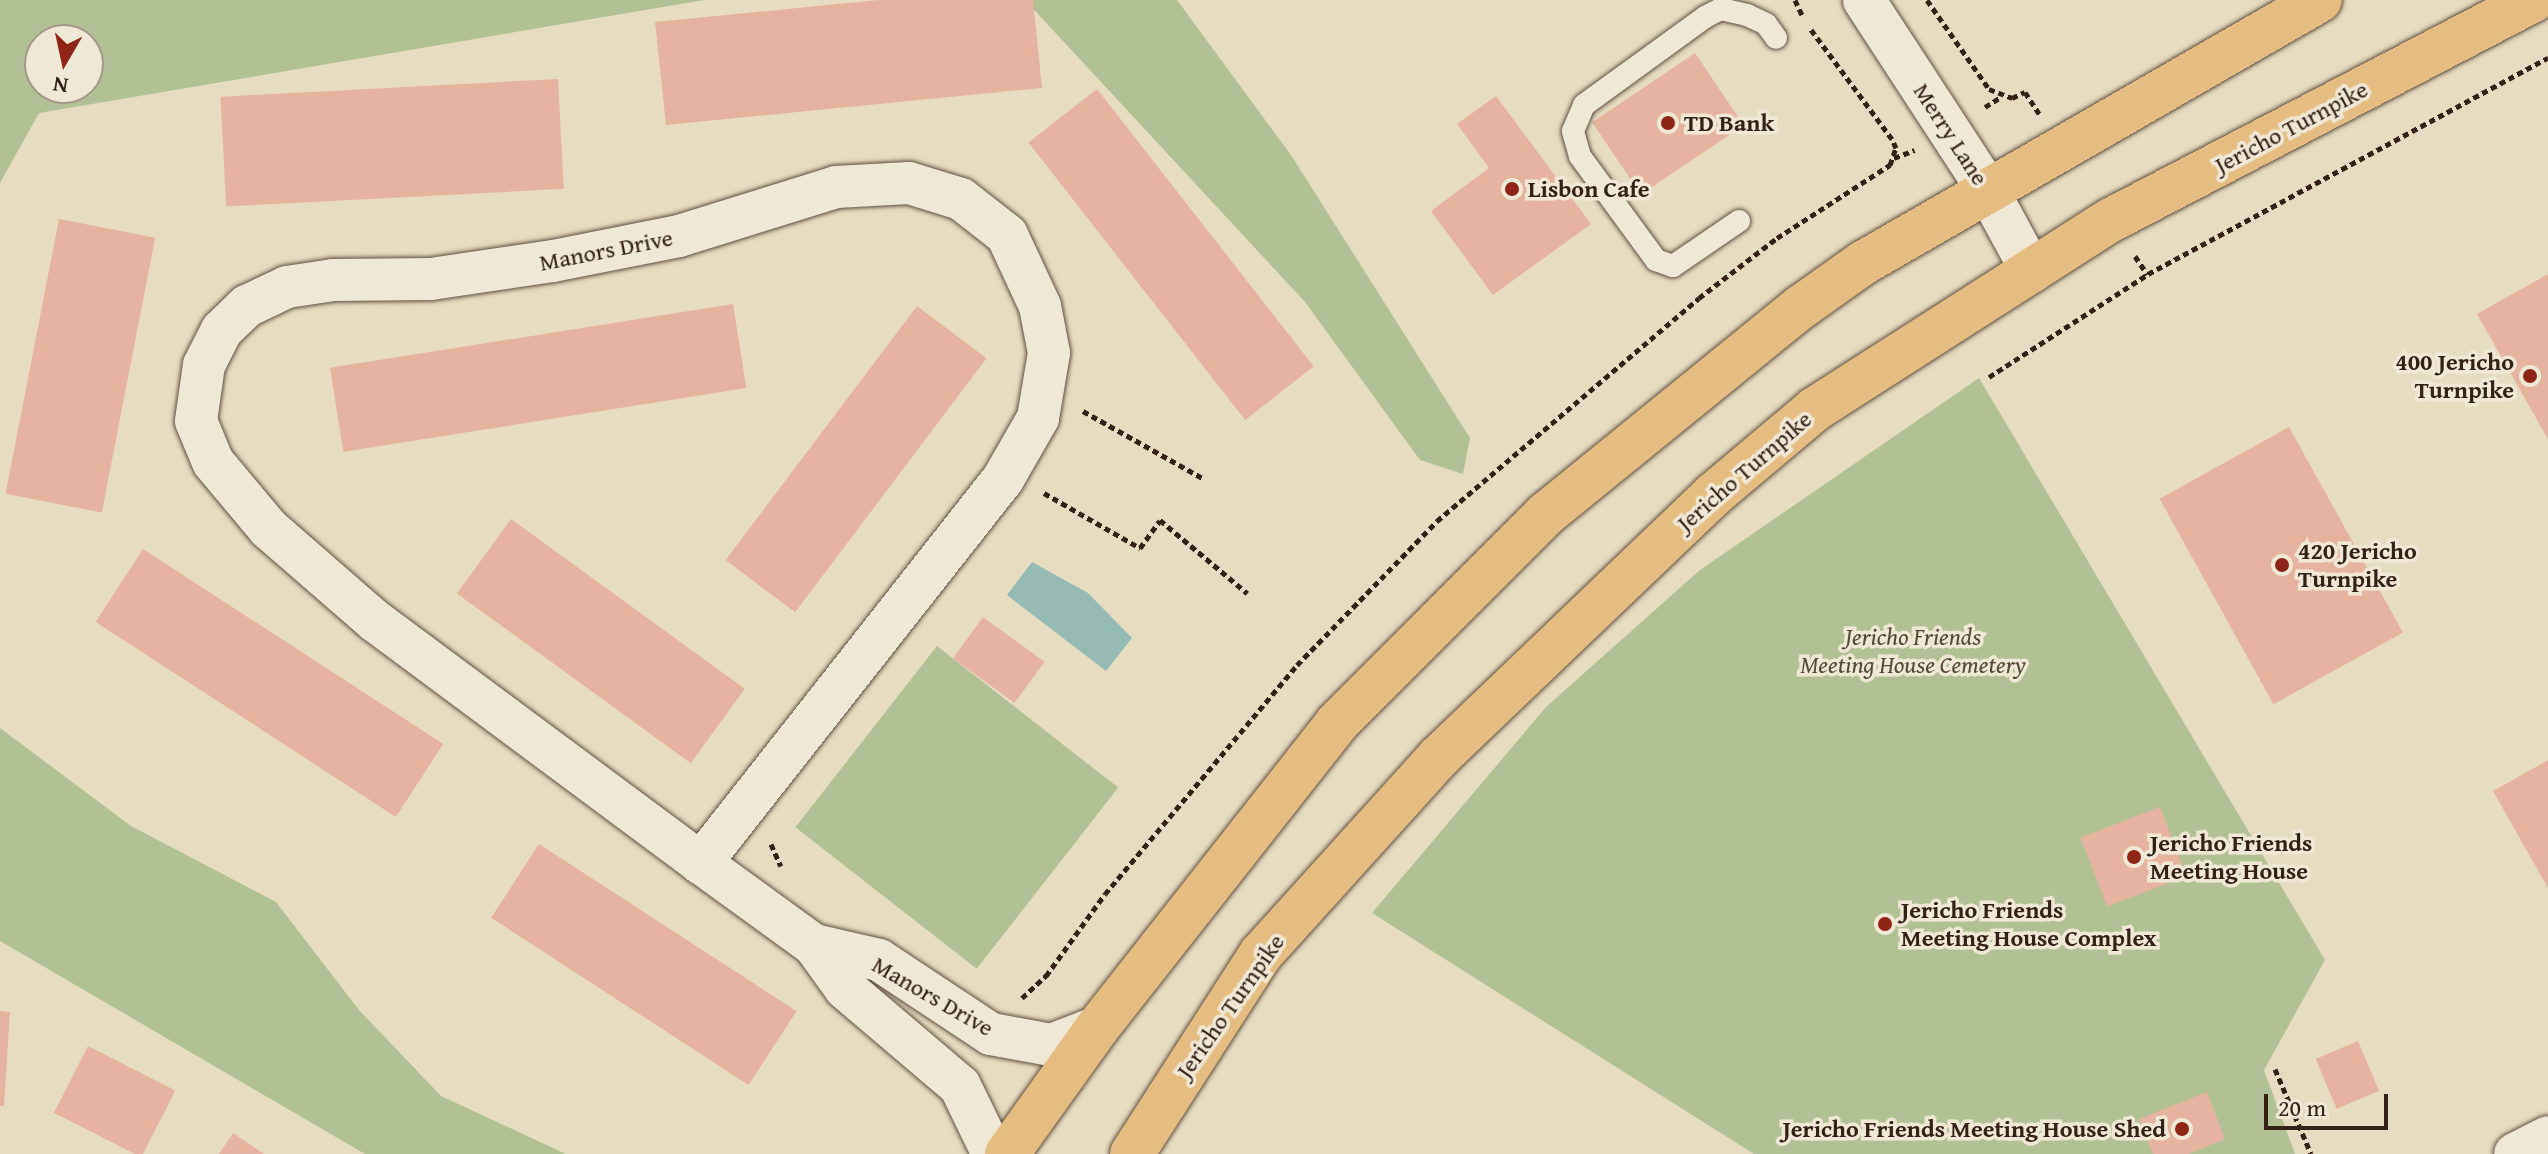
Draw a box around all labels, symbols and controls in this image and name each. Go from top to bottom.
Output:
north arrow [24,24,104,104]
text: N [51,69,70,103]
street label: Jericho Turnpike [2210,75,2372,179]
street label: Merry Lane [1907,78,1995,190]
place label: TD Bank [1684,109,1774,137]
marker: TD Bank [1659,114,1677,132]
place label: Lisbon Cafe [1528,175,1650,203]
marker: Lisbon Cafe [1503,180,1521,198]
street label: Manors Drive [537,223,675,277]
place label: 400 Jericho Turnpike [2395,348,2514,404]
marker: 400 Jericho Turnpike [2521,367,2539,385]
street label: Jericho Turnpike [1671,405,1817,537]
place label: 420 Jericho Turnpike [2298,537,2417,593]
marker: 420 Jericho Turnpike [2273,556,2291,574]
park label: Jericho Friends Meeting House Cemetery [1800,623,2026,679]
place label: Jericho Friends Meeting House [2150,829,2312,885]
marker: Jericho Friends Meeting House [2125,848,2143,866]
place label: Jericho Friends Meeting House Complex [1901,896,2156,952]
marker: Jericho Friends Meeting House Complex [1876,915,1894,933]
street label: Jericho Turnpike [1170,928,1290,1084]
street label: Manors Drive [867,950,999,1042]
scale bar [2268,1078,2392,1128]
text: 20 m [2278,1090,2326,1125]
place label: Jericho Friends Meeting House Shed [1783,1115,2166,1143]
marker: Jericho Friends Meeting House Shed [2173,1120,2191,1138]

